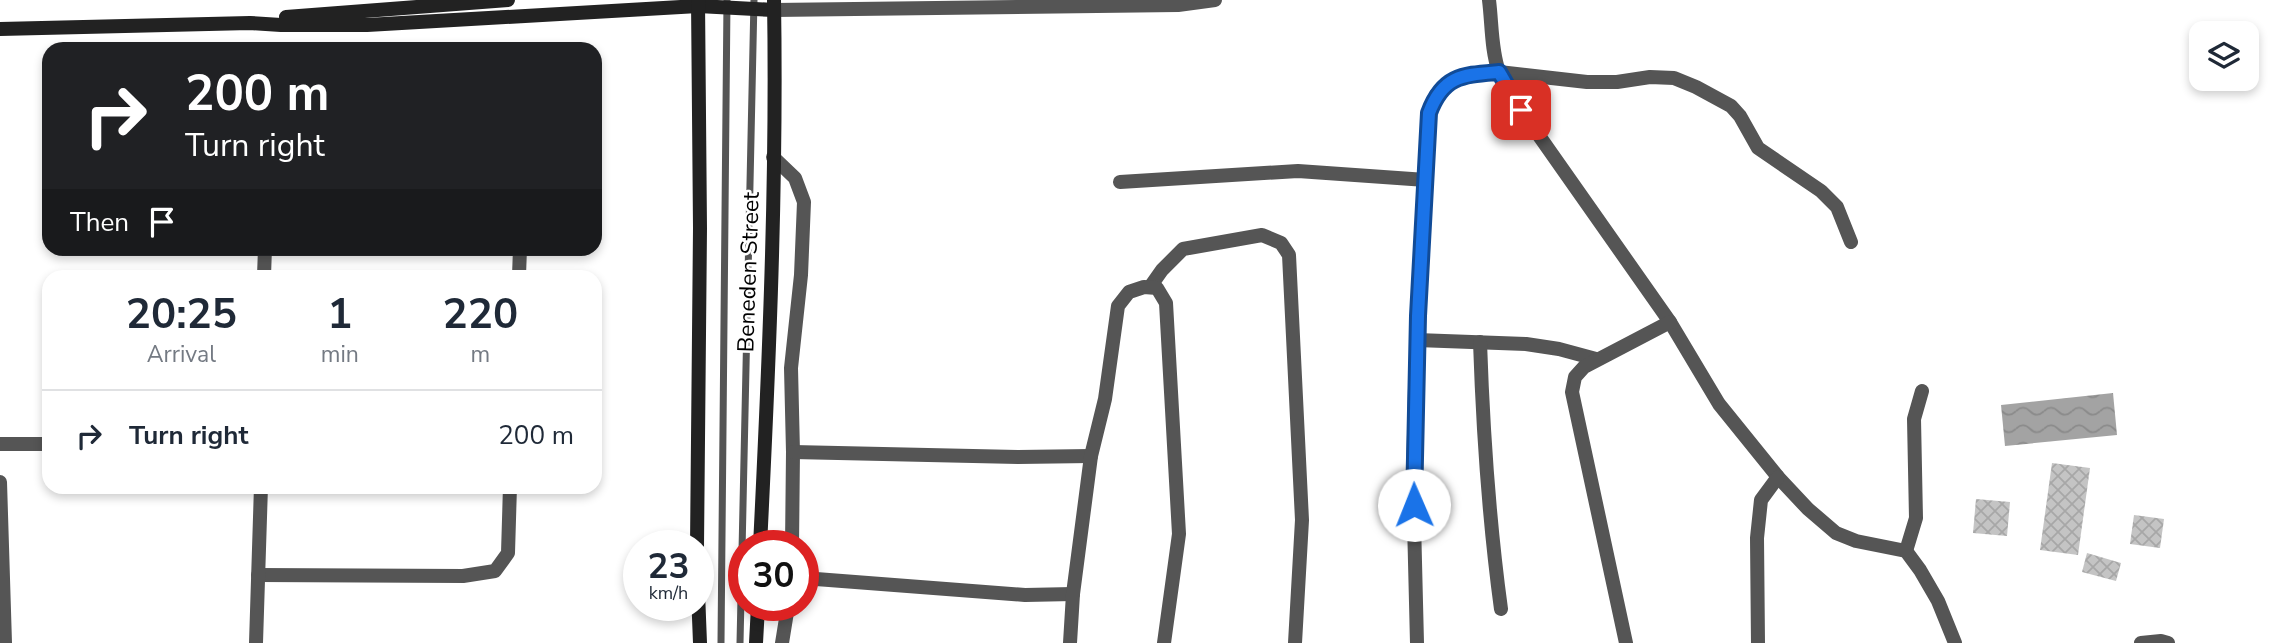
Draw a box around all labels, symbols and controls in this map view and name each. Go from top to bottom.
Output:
map controls [2189,21,2259,91]
button: layers [2189,21,2259,91]
text: 200 m [185,60,329,127]
icon: right [70,70,161,161]
pin [1491,80,1551,140]
icon: arrive [1502,91,1540,129]
text: Turn right [185,124,325,167]
street label: Beneden Street [730,190,767,353]
icon: arrive [143,203,181,241]
text: Then [70,205,129,240]
text: 20:25 [126,286,237,343]
text: 1 [327,286,352,343]
text: 220 [443,286,518,343]
text: Arrival [147,339,216,370]
text: min [321,339,359,370]
text: m [471,339,490,370]
icon: right [70,417,108,455]
text: Turn right [129,418,248,453]
text: 200 m [498,418,574,453]
position arrow [1377,468,1451,542]
speed limit sign: 30 [728,530,819,621]
text: 23 [647,543,690,590]
text: km/h [649,581,688,605]

